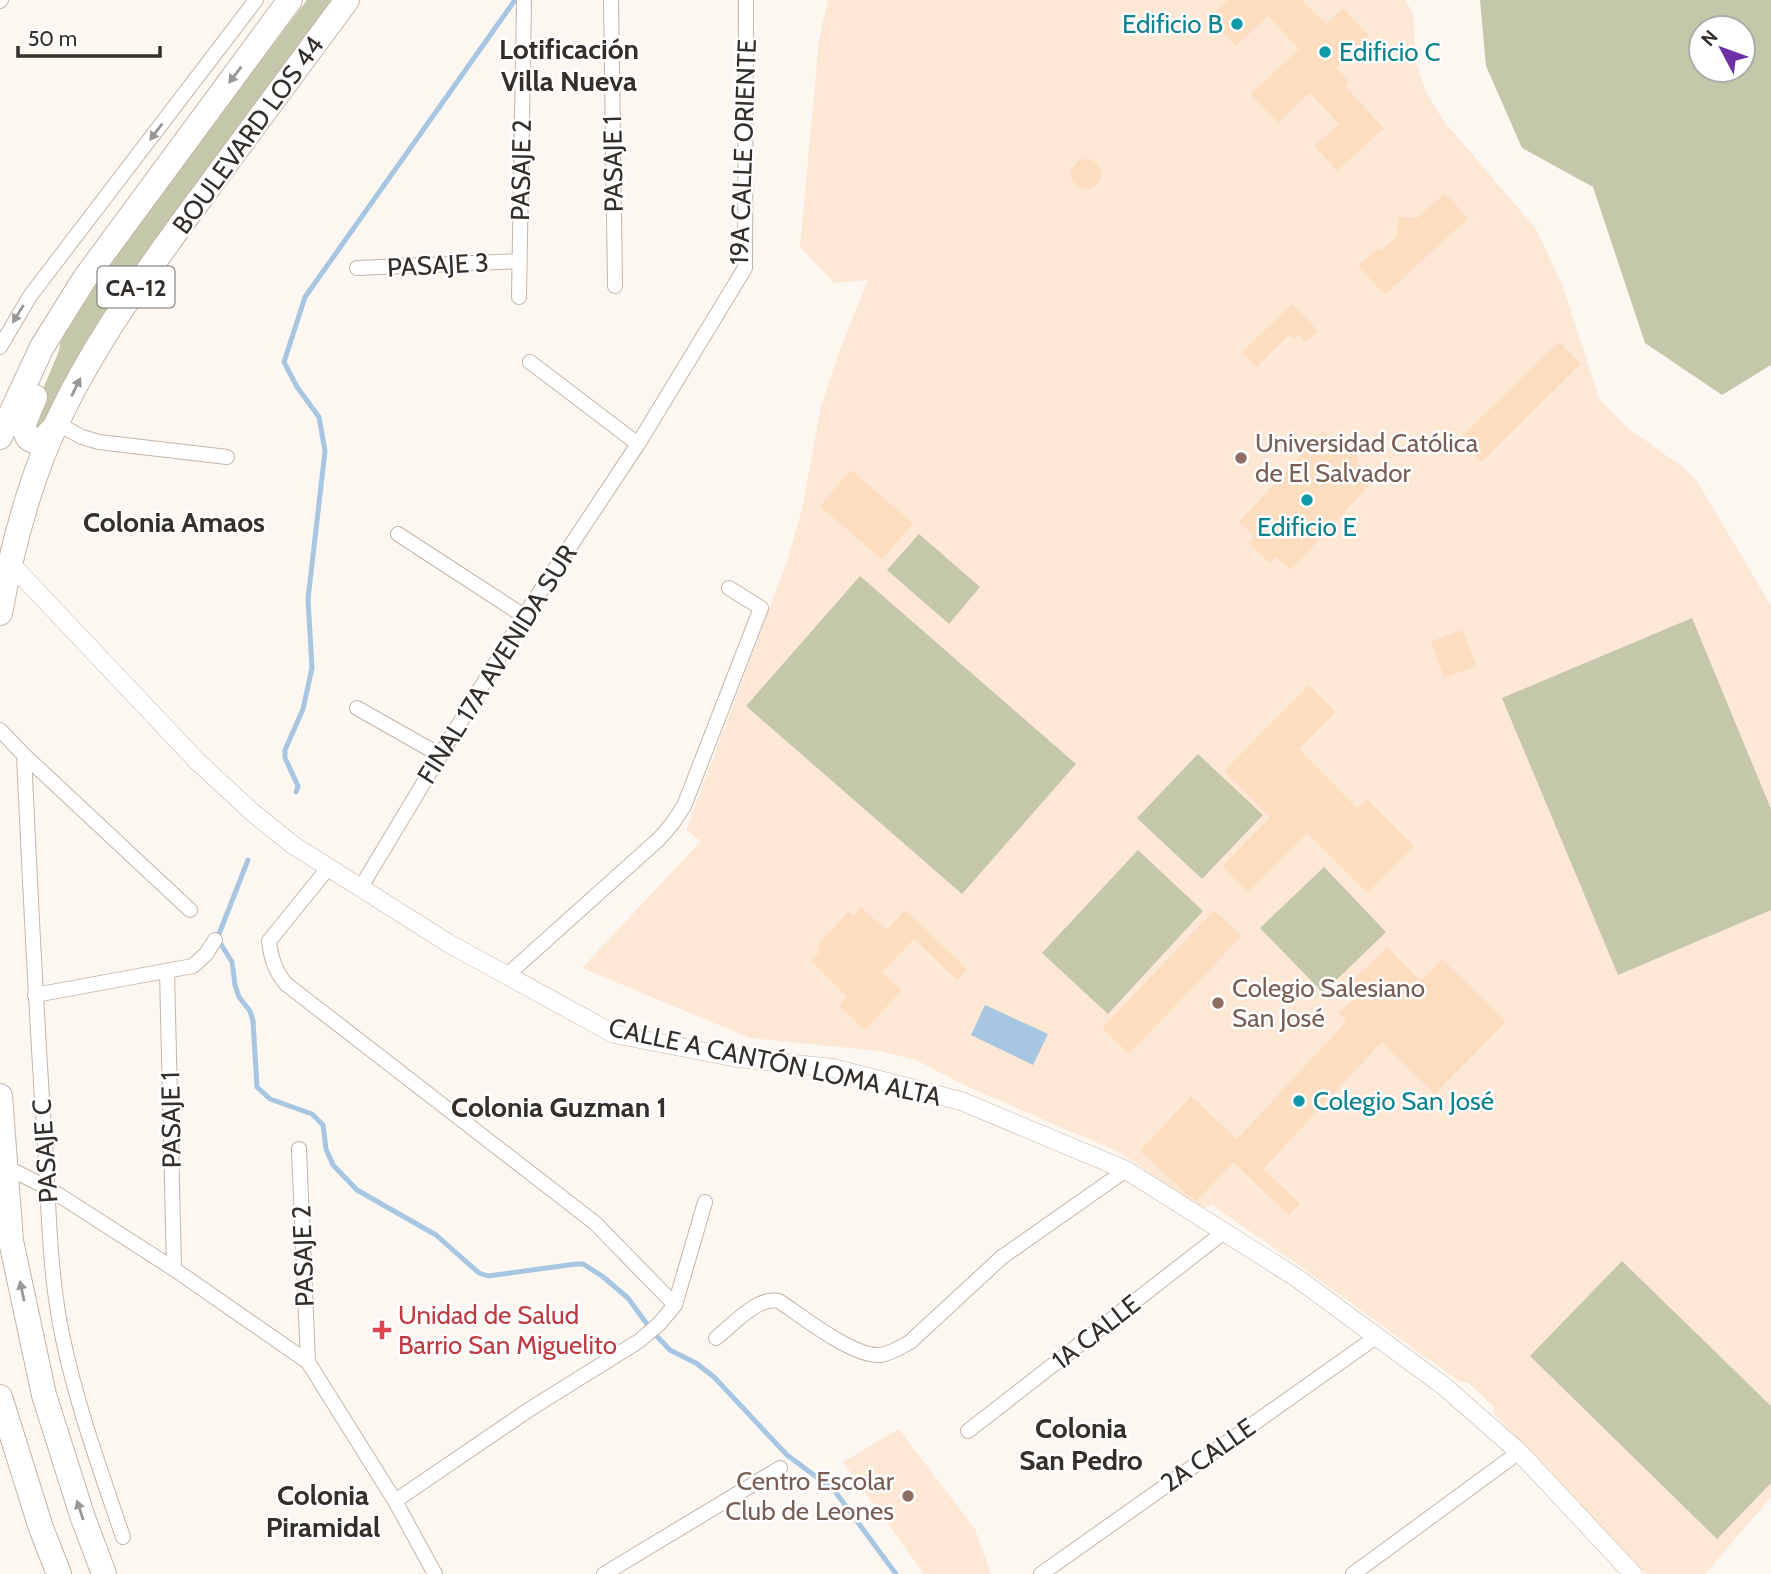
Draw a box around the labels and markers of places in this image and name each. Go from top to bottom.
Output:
place label: Edificio B [1122,8,1223,40]
marker: Edificio B [1229,16,1245,32]
place label: Edificio C [1339,36,1441,68]
marker: Edificio C [1317,44,1333,60]
place label: Universidad Católica de El Salvador [1255,427,1479,489]
marker: Universidad Católica de El Salvador [1233,450,1249,466]
marker: Edificio E [1299,492,1315,508]
place label: Edificio E [1257,511,1357,543]
place label: Colegio Salesiano San José [1232,972,1425,1034]
marker: Colegio Salesiano San José [1210,995,1226,1011]
place label: Colegio San José [1313,1085,1494,1117]
marker: Colegio San José [1291,1093,1307,1109]
place label: Unidad de Salud Barrio San Miguelito [398,1299,617,1361]
marker: Unidad de Salud Barrio San Miguelito [372,1320,392,1340]
place label: Centro Escolar Club de Leones [725,1465,895,1527]
marker: Centro Escolar Club de Leones [900,1488,916,1504]

